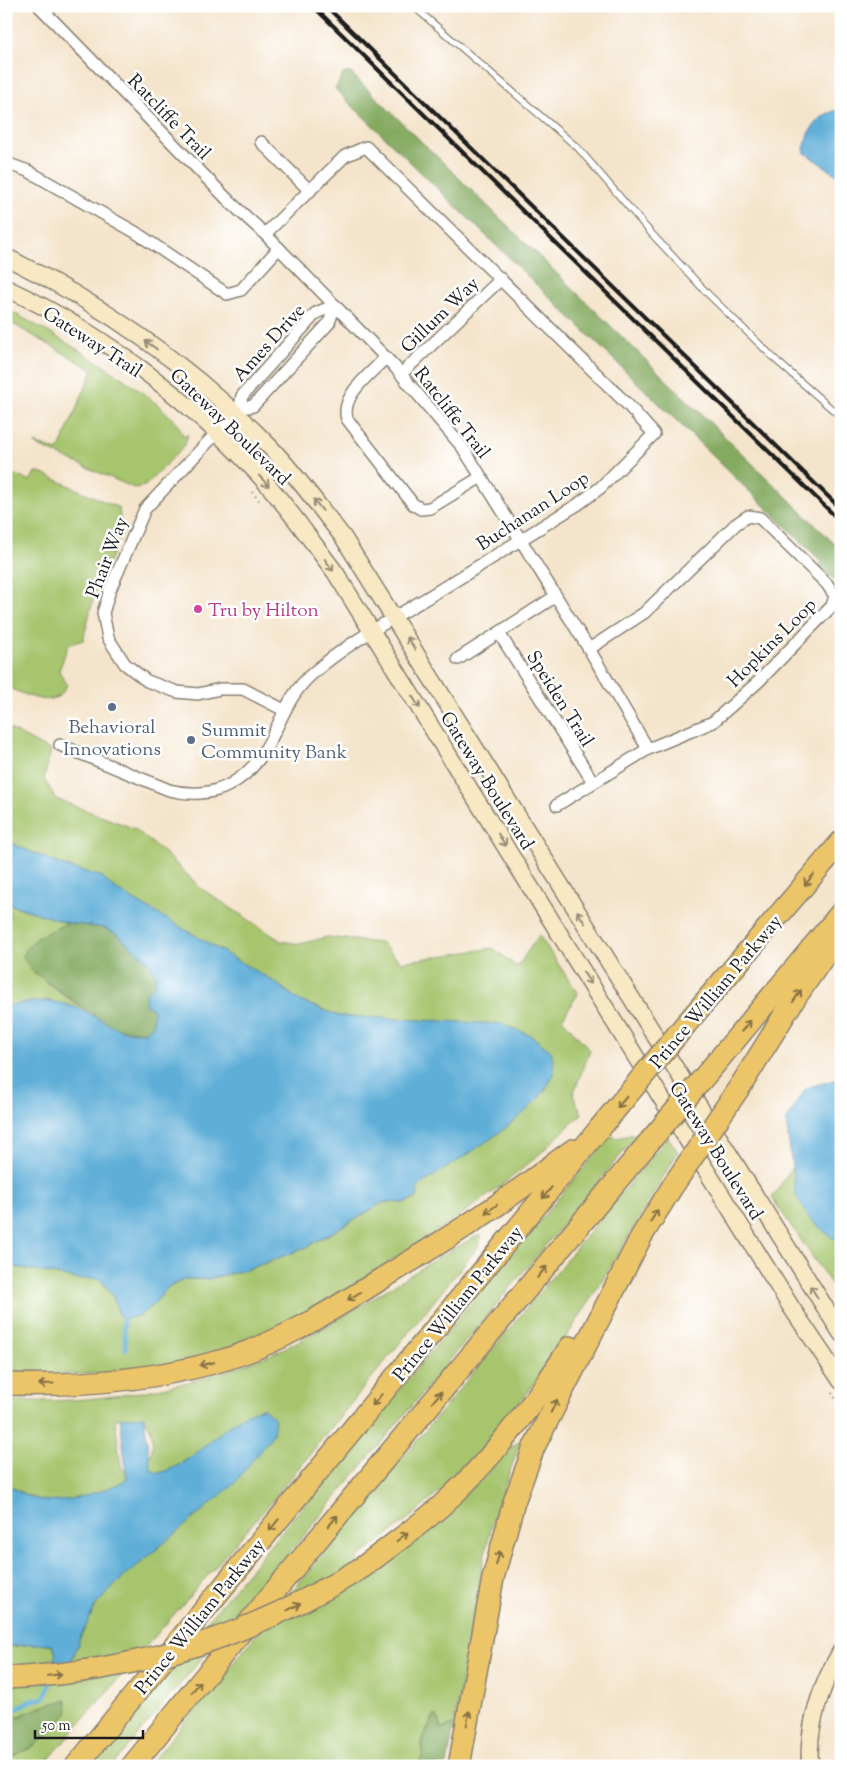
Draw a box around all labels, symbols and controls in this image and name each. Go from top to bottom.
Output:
street label: Ratcliffe Trail [120,69,216,167]
street label: Gillum Way [395,271,486,360]
street label: Ames Drive [227,298,312,389]
street label: Gateway Trail [37,301,147,385]
one-way arrow [145,339,158,350]
street label: Ratcliffe Trail [406,362,496,465]
street label: Gateway Boulevard [163,363,296,493]
street label: Buchanan Loop [472,466,595,559]
one-way arrow [258,475,270,488]
one-way arrow [313,499,324,512]
street label: Phair Way [80,513,136,602]
one-way arrow [324,558,334,572]
street label: Hopkins Loop [722,593,824,695]
place label: Tru by Hilton [208,598,319,625]
marker: Tru by Hilton [192,603,204,615]
one-way arrow [405,636,415,650]
street label: Speiden Trail [519,646,599,753]
one-way arrow [411,695,421,709]
marker: Behavioral Innovations [106,701,118,713]
street label: Gateway Boulevard [432,707,540,856]
place label: Behavioral Innovations [63,715,161,764]
place label: Summit Community Bank [201,718,348,767]
marker: Summit Community Bank [185,734,197,746]
one-way arrow [497,833,507,847]
one-way arrow [804,873,815,886]
street label: Prince William Parkway [644,909,790,1075]
one-way arrow [575,910,586,924]
one-way arrow [583,971,593,985]
one-way arrow [792,989,802,1003]
one-way arrow [740,1020,751,1033]
street label: Gateway Boulevard [661,1077,769,1226]
one-way arrow [616,1095,627,1108]
one-way arrow [542,1186,553,1199]
one-way arrow [484,1204,498,1214]
one-way arrow [649,1209,659,1223]
street label: Prince William Parkway [388,1220,531,1388]
one-way arrow [536,1266,547,1279]
one-way arrow [809,1286,819,1300]
one-way arrow [347,1292,361,1302]
one-way arrow [199,1360,215,1369]
one-way arrow [38,1380,54,1389]
one-way arrow [432,1390,443,1403]
one-way arrow [372,1393,383,1406]
one-way arrow [550,1399,559,1414]
one-way arrow [328,1515,339,1528]
one-way arrow [268,1518,279,1531]
one-way arrow [395,1532,408,1543]
street label: Prince William Parkway [130,1533,273,1701]
one-way arrow [494,1551,504,1567]
one-way arrow [286,1602,301,1611]
one-way arrow [47,1670,63,1680]
one-way arrow [191,1681,202,1694]
scale bar [35,1707,142,1739]
one-way arrow [463,1710,473,1726]
text: 50 m [41,1716,71,1737]

